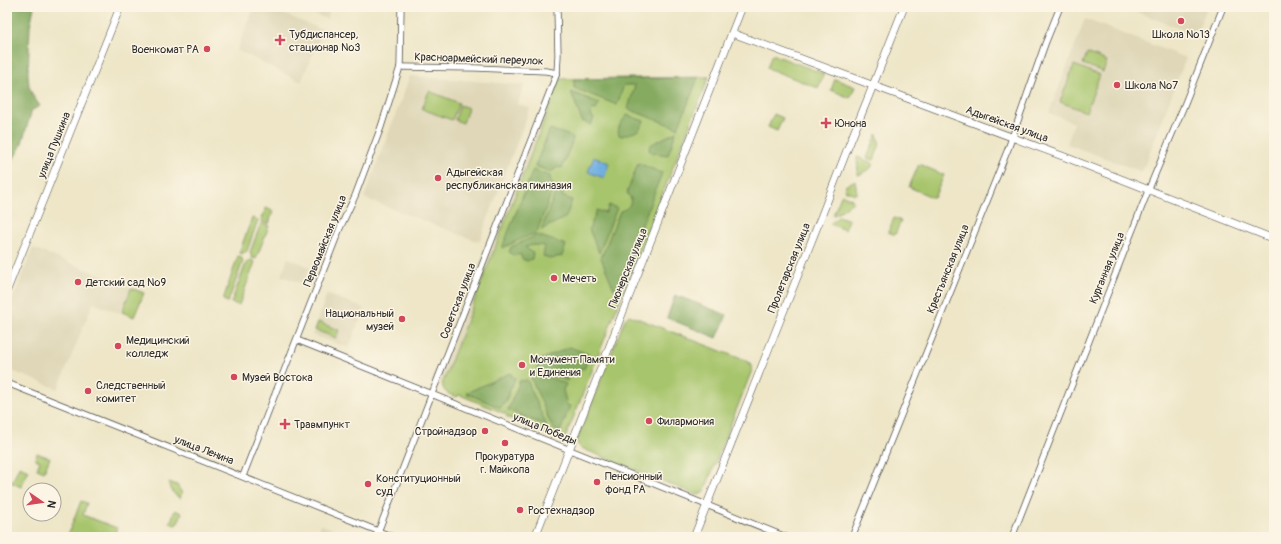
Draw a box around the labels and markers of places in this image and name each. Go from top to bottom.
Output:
marker: Школа №13 [1176,16,1186,26]
place label: Тубдиспансер, стационар №3 [289,28,360,54]
place label: Школа №13 [1152,28,1210,41]
marker: Тубдиспансер, стационар №3 [274,34,286,46]
place label: Военкомат РА [132,43,199,56]
marker: Военкомат РА [202,44,212,54]
place label: Школа №7 [1125,79,1178,92]
marker: Школа №7 [1112,80,1122,90]
marker: Юнона [820,117,832,129]
place label: Юнона [835,117,866,130]
place label: Адыгейская республиканская гимназия [446,166,572,192]
marker: Адыгейская республиканская гимназия [433,173,443,183]
place label: Мечеть [562,272,597,285]
marker: Мечеть [549,273,559,283]
place label: Детский сад №9 [85,276,166,289]
marker: Детский сад №9 [73,277,83,287]
place label: Национальный музей [325,307,394,333]
marker: Национальный музей [397,314,407,324]
place label: Медицинский колледж [126,334,190,360]
marker: Медицинский колледж [113,341,123,351]
place label: Монумент Памяти и Единения [530,353,615,379]
marker: Монумент Памяти и Единения [517,360,527,370]
place label: Музей Востока [242,371,313,384]
marker: Музей Востока [229,372,239,382]
place label: Следственный комитет [96,379,166,405]
marker: Следственный комитет [83,386,93,396]
place label: Филармония [657,415,714,428]
marker: Филармония [644,416,654,426]
marker: Травмпункт [279,418,291,430]
place label: Травмпункт [294,418,351,431]
place label: Стройнадзор [415,425,477,438]
marker: Стройнадзор [480,426,490,436]
marker: Прокуратура г. Майкопа [500,438,510,448]
place label: Прокуратура г. Майкопа [476,450,534,476]
place label: Пенсионный фонд РА [605,470,662,496]
place label: Конституционный суд [376,472,461,498]
marker: Пенсионный фонд РА [592,477,602,487]
marker: Конституционный суд [363,479,373,489]
place label: Ростехнадзор [528,504,595,517]
marker: Ростехнадзор [515,505,525,515]

